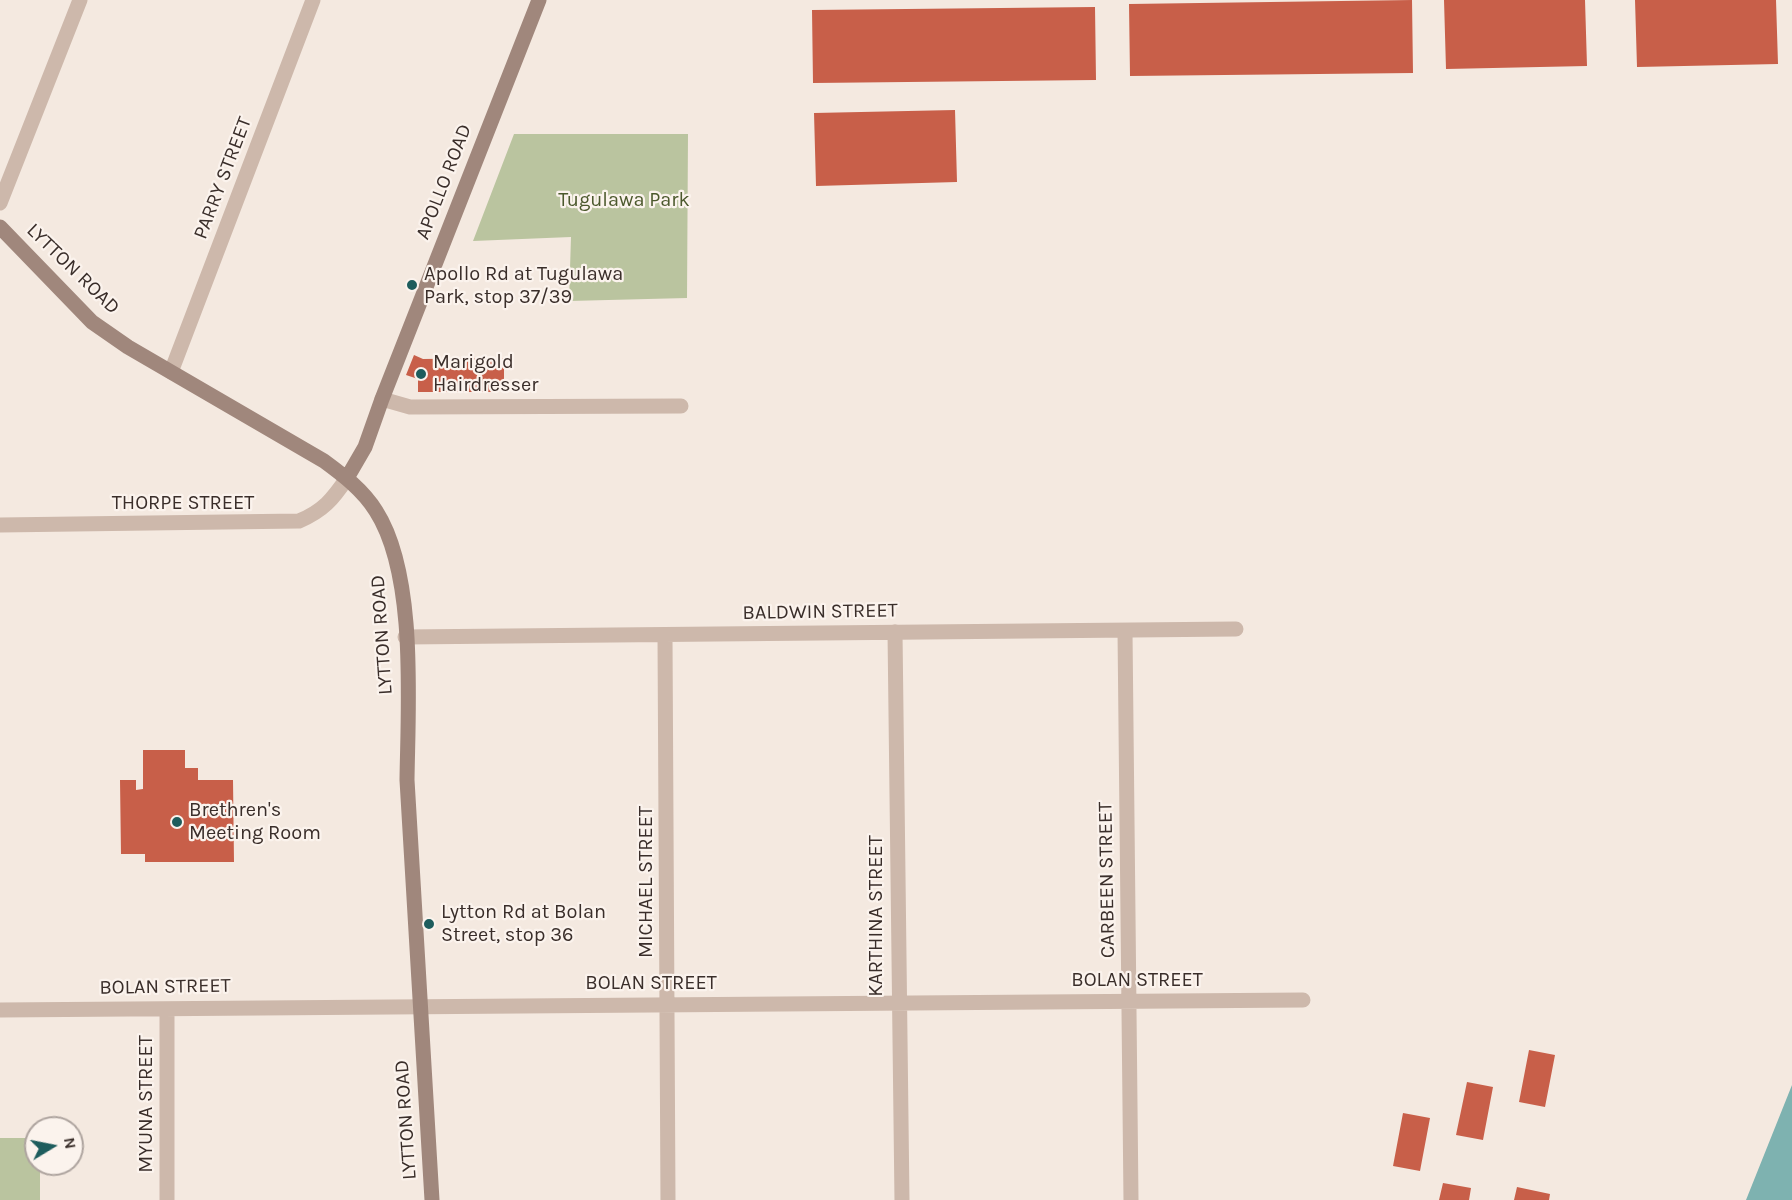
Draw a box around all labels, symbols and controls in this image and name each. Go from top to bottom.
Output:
street label: PARRY STREET [189,114,257,242]
street label: APOLLO ROAD [411,121,477,243]
park label: Tugulawa Park [558,188,690,212]
street label: LYTTON ROAD [21,219,125,319]
place label: Apollo Rd at Tugulawa Park, stop 37/39 [424,262,623,309]
marker: Apollo Rd at Tugulawa Park, stop 37/39 [405,278,419,292]
place label: Marigold Hairdresser [433,350,538,397]
marker: Marigold Hairdresser [414,367,428,381]
street label: THORPE STREET [112,491,254,515]
street label: LYTTON ROAD [366,574,398,696]
street label: BALDWIN STREET [742,599,898,625]
place label: Brethren's Meeting Room [189,798,321,845]
street label: CARBEEN STREET [1094,802,1120,958]
street label: MICHAEL STREET [634,806,658,958]
marker: Brethren's Meeting Room [170,815,184,829]
street label: KARTHINA STREET [864,835,888,997]
place label: Lytton Rd at Bolan Street, stop 36 [441,900,606,947]
marker: Lytton Rd at Bolan Street, stop 36 [422,917,436,931]
street label: BOLAN STREET [1071,968,1203,992]
street label: BOLAN STREET [585,971,717,995]
street label: BOLAN STREET [99,974,231,1000]
street label: MYUNA STREET [134,1035,158,1173]
street label: LYTTON ROAD [390,1059,422,1181]
north arrow [24,1116,84,1176]
text: N [60,1136,81,1150]

